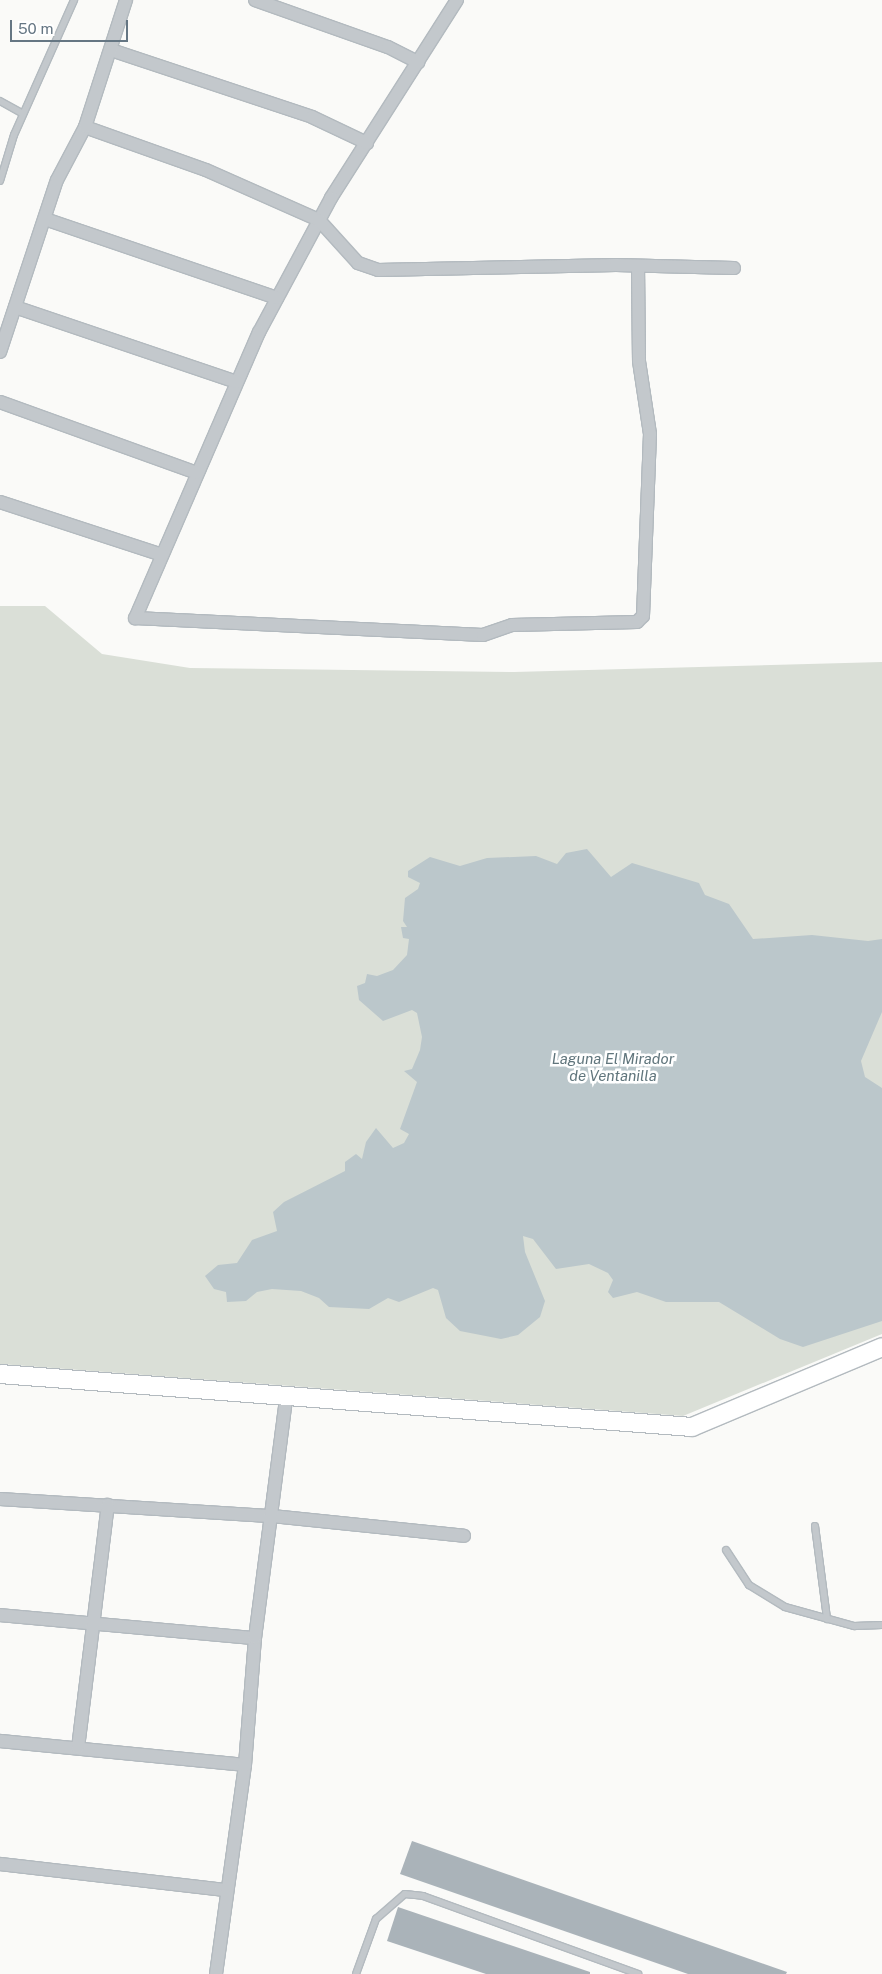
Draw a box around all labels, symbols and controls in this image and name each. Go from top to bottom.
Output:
scale bar [12,10,130,42]
text: 50 m [18,20,53,37]
water label: Laguna El Mirador de Ventanilla [552,1049,674,1084]

